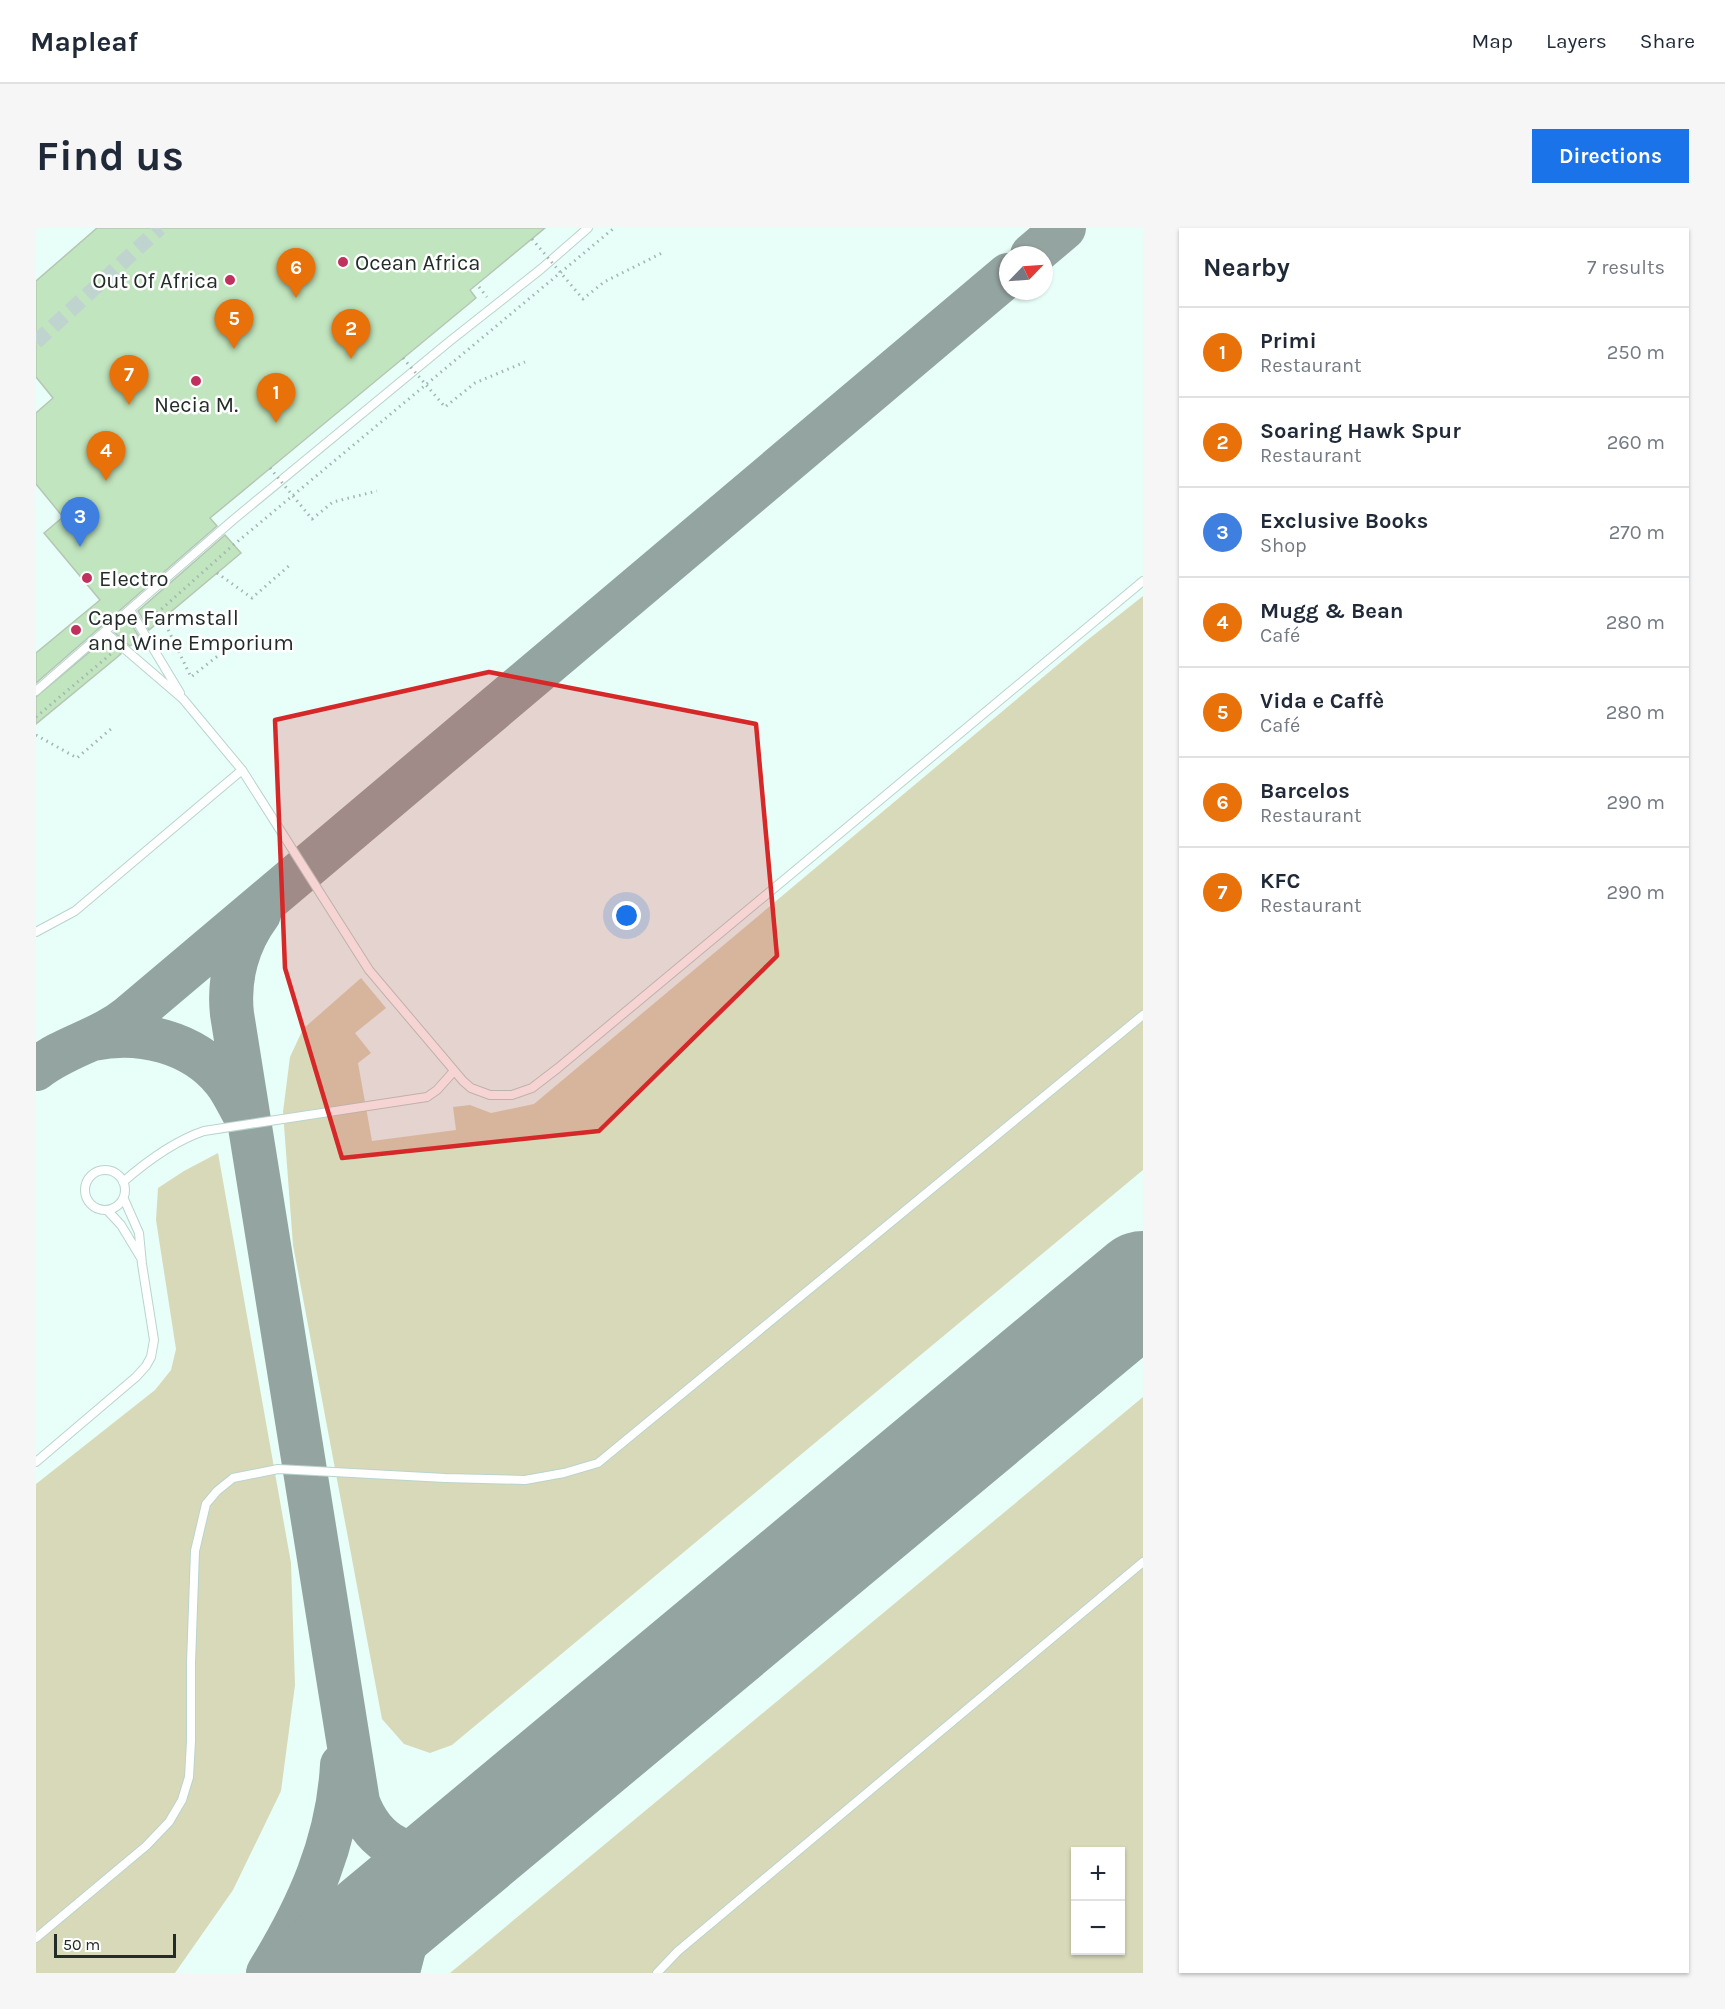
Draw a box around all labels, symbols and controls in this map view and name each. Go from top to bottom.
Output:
text: Mapleaf [30,25,138,58]
text: Map [1471,29,1513,53]
text: Layers [1546,29,1607,53]
text: Share [1640,29,1695,53]
button: Directions [1532,129,1689,183]
text: Find us [36,131,184,181]
north arrow [999,246,1053,300]
pin: 6 [276,248,316,298]
place label: Ocean Africa [355,250,480,276]
text: Nearby [1203,252,1290,283]
marker: Ocean Africa [336,255,350,269]
text: 7 results [1587,256,1665,279]
place label: Out Of Africa [92,268,218,294]
marker: Out Of Africa [223,273,237,287]
pin: 5 [214,300,254,349]
pin: 2 [332,310,370,359]
text: Primi [1260,328,1317,354]
text: 1 [1219,341,1226,364]
text: 250 m [1607,341,1665,364]
text: Restaurant [1260,354,1362,377]
pin: 7 [110,356,148,405]
marker: Necia M. [189,374,203,388]
pin: 1 [256,374,296,423]
place label: Necia M. [154,392,238,418]
text: Soaring Hawk Spur [1260,418,1461,444]
text: 2 [1216,431,1229,454]
text: 260 m [1607,431,1665,454]
pin: 4 [86,432,126,481]
text: Restaurant [1260,444,1362,467]
pin: 3 [60,498,99,547]
text: Exclusive Books [1260,508,1428,534]
text: 3 [1216,521,1229,544]
text: 270 m [1609,521,1665,544]
text: Shop [1260,534,1307,557]
place label: Electro [99,566,168,592]
marker: Electro [80,571,94,585]
text: Mugg & Bean [1260,598,1404,624]
place label: Cape Farmstall and Wine Emporium [88,605,294,656]
text: 4 [1217,611,1228,634]
text: 280 m [1606,611,1665,634]
marker: Cape Farmstall and Wine Emporium [69,623,83,637]
text: Café [1260,624,1300,647]
text: Vida e Caffè [1260,688,1384,714]
text: 5 [1217,701,1228,724]
text: 280 m [1606,701,1665,724]
text: Café [1260,714,1300,737]
text: Barcelos [1260,778,1350,804]
text: 6 [1216,791,1229,814]
text: 290 m [1606,791,1665,814]
text: Restaurant [1260,804,1362,827]
text: KFC [1260,868,1300,894]
text: 7 [1218,881,1227,904]
text: 290 m [1606,881,1665,904]
text: Restaurant [1260,894,1362,917]
your location [612,901,641,930]
map controls [1071,1847,1125,1955]
button: + [1071,1847,1125,1901]
button: − [1071,1901,1125,1955]
scale bar [54,1931,176,1958]
text: 50 m [63,1935,100,1954]

